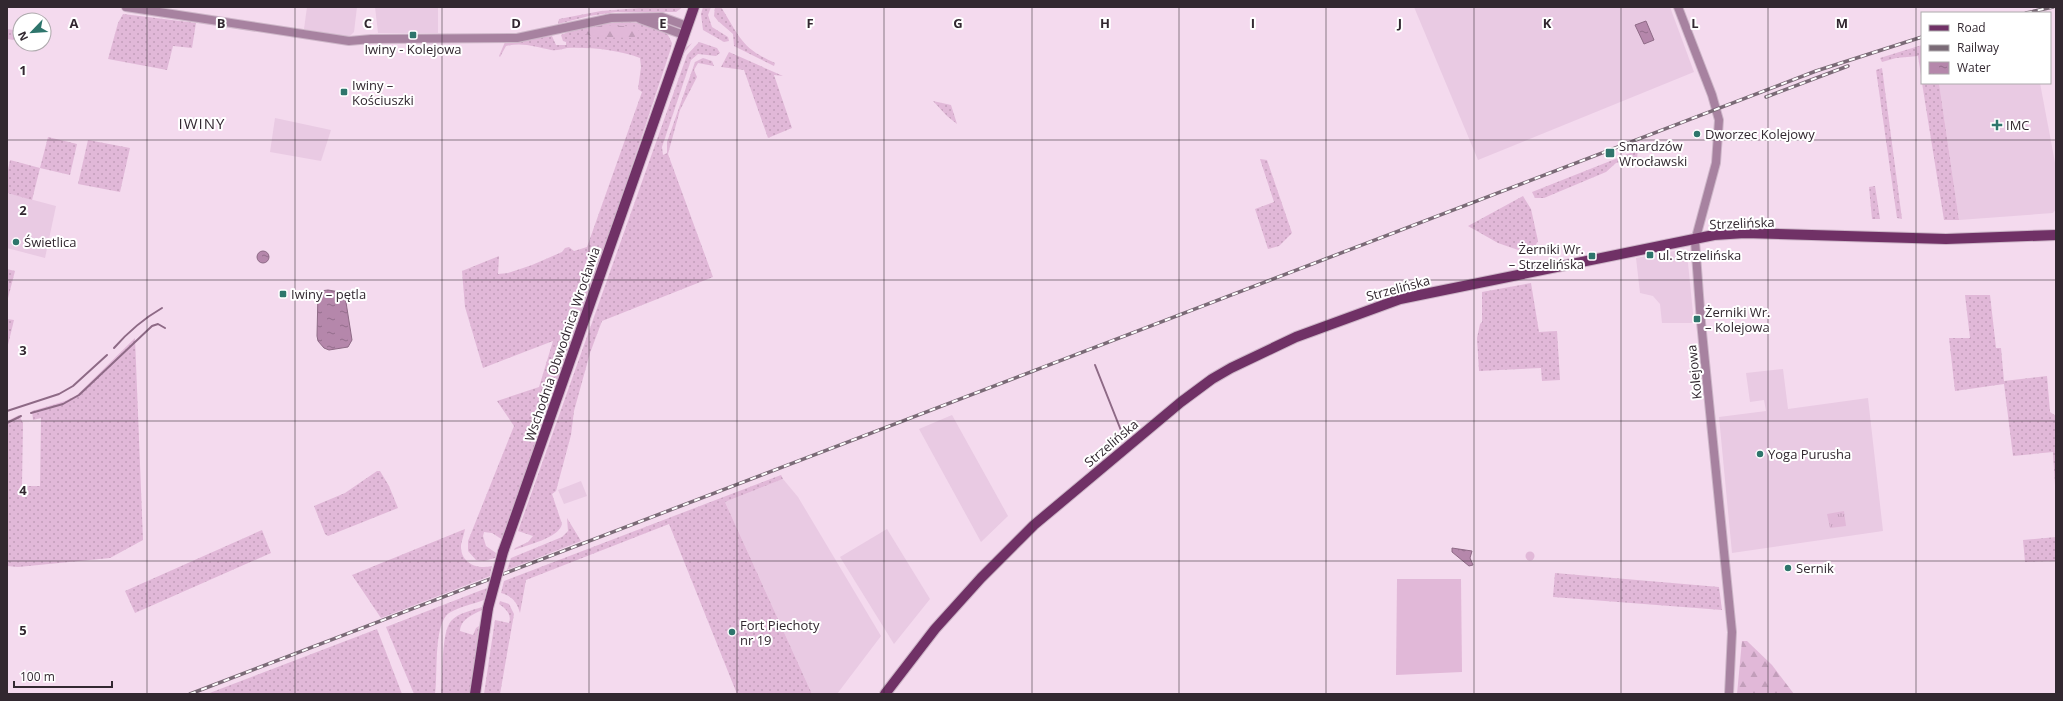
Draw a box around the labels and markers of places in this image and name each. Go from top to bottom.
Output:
marker: Iwiny - Kolejowa [408,30,418,40]
place label: Iwiny - Kolejowa [364,40,462,58]
place label: Iwiny – Kościuszki [352,76,414,109]
marker: Iwiny – Kościuszki [339,87,349,97]
place label: IMC [2006,116,2030,134]
marker: IMC [1991,119,2003,131]
place label: Dworzec Kolejowy [1705,125,1815,143]
marker: Dworzec Kolejowy [1692,129,1702,139]
place label: Smardzów Wrocławski [1619,137,1687,170]
marker: Smardzów Wrocławski [1604,147,1616,159]
place label: Świetlica [24,233,76,251]
marker: Świetlica [11,237,21,247]
place label: Żerniki Wr. – Strzelińska [1509,240,1584,273]
place label: ul. Strzelińska [1658,246,1741,264]
marker: ul. Strzelińska [1645,250,1655,260]
marker: Żerniki Wr. – Strzelińska [1587,251,1597,261]
place label: Iwiny – pętla [291,285,366,303]
marker: Iwiny – pętla [278,289,288,299]
place label: Żerniki Wr. – Kolejowa [1705,303,1771,336]
marker: Żerniki Wr. – Kolejowa [1692,314,1702,324]
place label: Yoga Purusha [1768,445,1851,463]
marker: Yoga Purusha [1755,449,1765,459]
place label: Sernik [1796,559,1834,577]
marker: Sernik [1783,563,1793,573]
place label: Fort Piechoty nr 19 [740,616,820,649]
marker: Fort Piechoty nr 19 [727,627,737,637]

